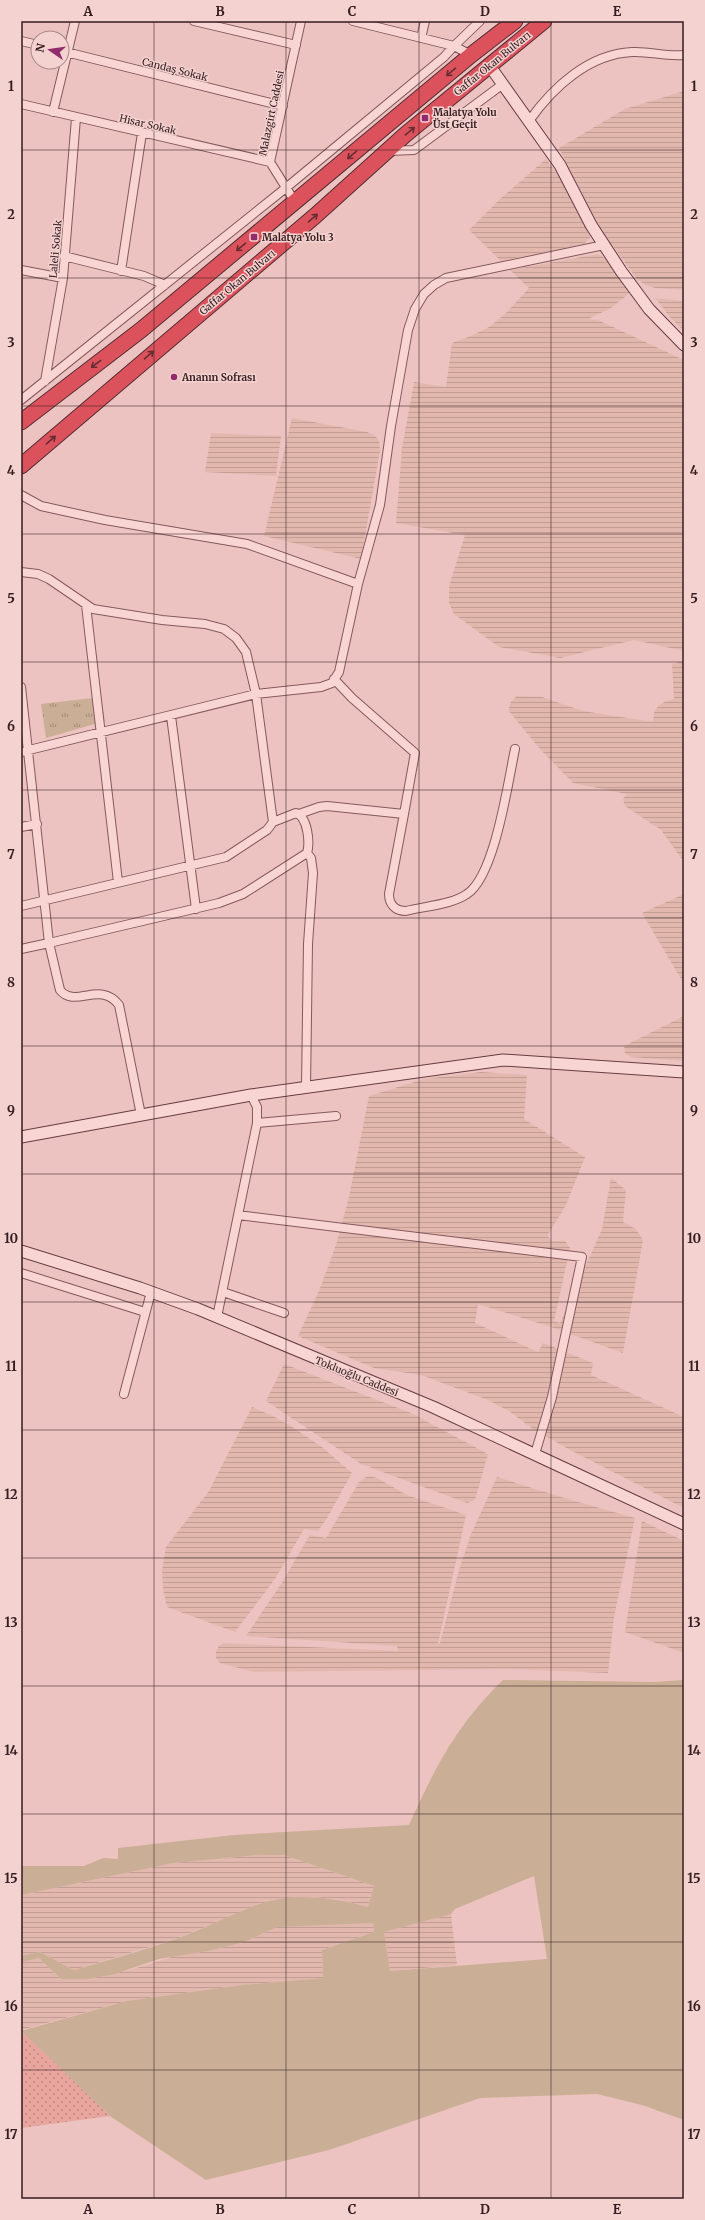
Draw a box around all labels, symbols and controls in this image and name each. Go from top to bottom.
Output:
text: A [82,3,93,20]
text: B [215,3,225,20]
text: C [348,3,357,20]
text: D [480,3,490,20]
text: E [613,3,622,20]
street label: Gaffar Okan Bulvarı [451,28,533,98]
north arrow [30,30,70,70]
text: N [32,42,48,54]
street label: Candaş Sokak [141,55,210,84]
one-way arrow [446,67,457,76]
street label: Malazgirt Caddesi [256,69,287,157]
text: 1 [8,78,14,95]
text: 1 [691,78,697,95]
place label: Malatya Yolu Üst Geçit [433,106,497,131]
street label: Hisar Sokak [118,112,178,138]
marker: Malatya Yolu Üst Geçit [420,113,430,123]
one-way arrow [404,126,415,135]
one-way arrow [346,150,357,159]
text: 2 [7,206,15,223]
text: 2 [690,206,698,223]
one-way arrow [308,213,318,222]
street label: Laleli Sokak [46,219,65,279]
place label: Malatya Yolu 3 [262,231,334,244]
marker: Malatya Yolu 3 [249,232,259,242]
one-way arrow [236,243,247,252]
street label: Gaffar Okan Bulvarı [197,247,278,318]
text: 3 [7,334,15,351]
text: 3 [690,334,698,351]
one-way arrow [144,351,154,360]
one-way arrow [91,359,102,368]
place label: Ananın Sofrası [181,371,256,384]
marker: Ananın Sofrası [169,372,179,382]
one-way arrow [45,436,56,445]
text: 4 [7,462,16,479]
text: 4 [690,462,699,479]
text: 5 [7,590,15,607]
text: 5 [690,590,698,607]
text: 6 [7,718,15,735]
text: 6 [690,718,698,735]
text: 7 [7,846,15,863]
text: 7 [690,846,698,863]
text: 8 [7,974,15,991]
text: 8 [690,974,698,991]
text: 9 [7,1102,15,1119]
text: 9 [690,1102,698,1119]
text: 10 [4,1230,18,1247]
text: 10 [687,1230,701,1247]
street label: Tokluoğlu Caddesi [313,1354,401,1399]
text: 11 [5,1358,17,1375]
text: 11 [688,1358,700,1375]
text: 12 [4,1486,18,1503]
text: 12 [687,1486,701,1503]
text: 13 [4,1614,18,1631]
text: 13 [687,1614,701,1631]
text: 14 [4,1742,19,1759]
text: 14 [687,1742,702,1759]
text: 15 [4,1870,18,1887]
text: 15 [687,1870,701,1887]
text: 16 [4,1998,18,2015]
text: 16 [687,1998,701,2015]
text: 17 [4,2126,18,2143]
text: 17 [687,2126,701,2143]
text: A [82,2201,93,2218]
text: B [215,2201,225,2218]
text: C [348,2201,357,2218]
text: D [480,2201,490,2218]
text: E [613,2201,622,2218]

